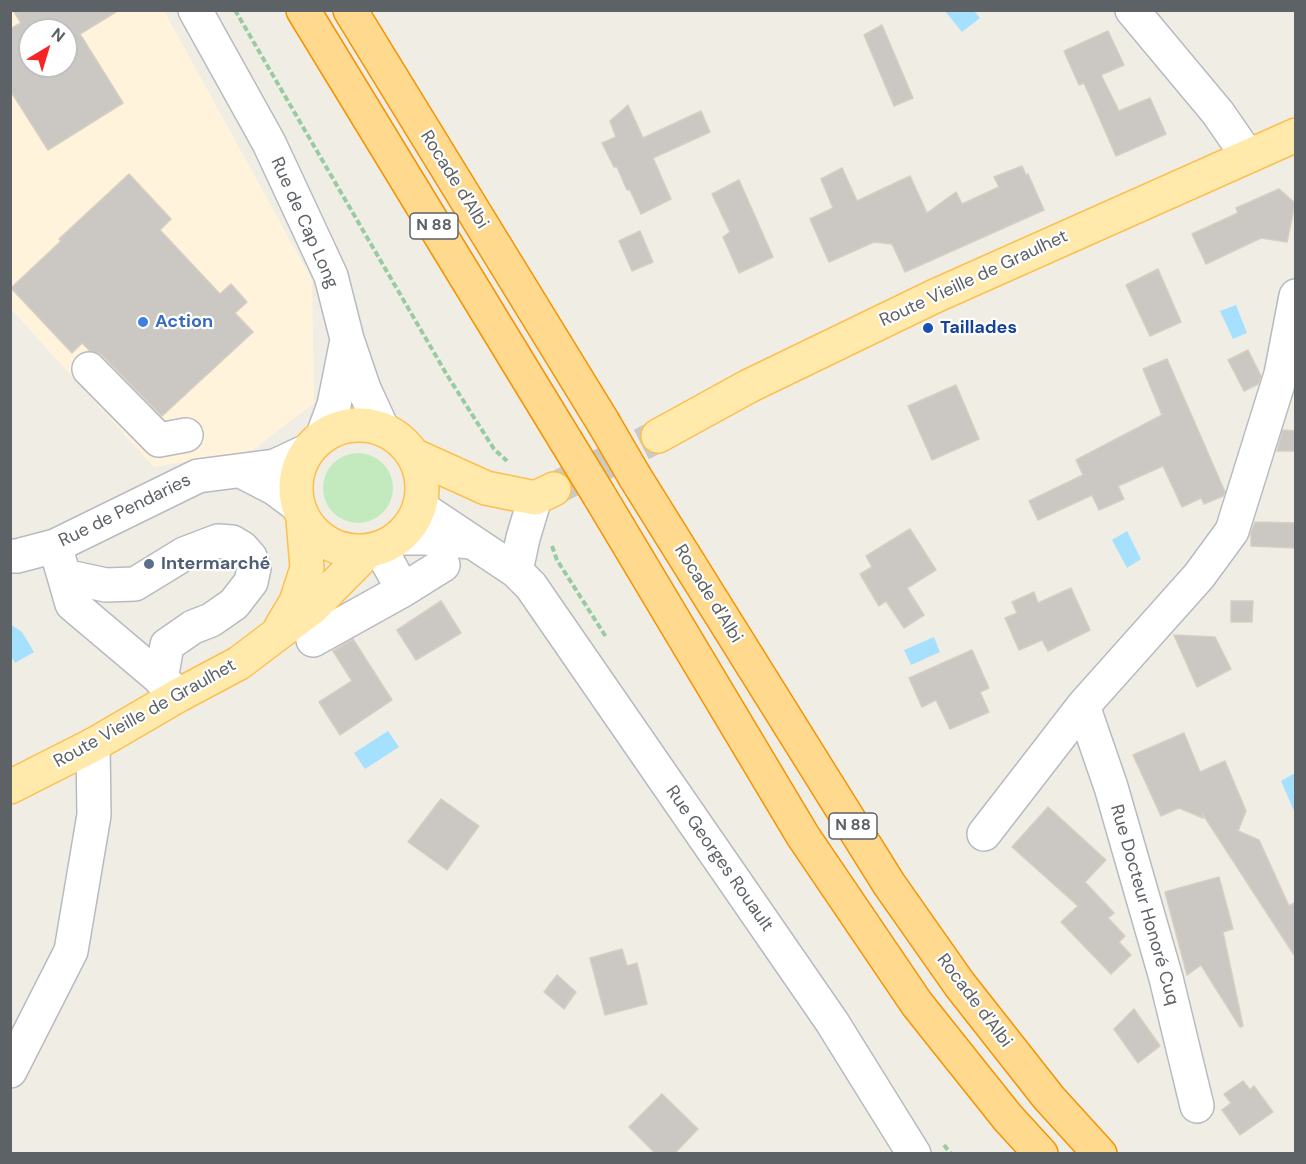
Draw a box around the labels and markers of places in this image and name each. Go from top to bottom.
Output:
place label: Action [155,311,213,333]
marker: Action [136,315,150,329]
place label: Taillades [940,317,1017,339]
marker: Taillades [921,321,935,335]
place label: Intermarché [161,553,270,575]
marker: Intermarché [142,557,156,571]

